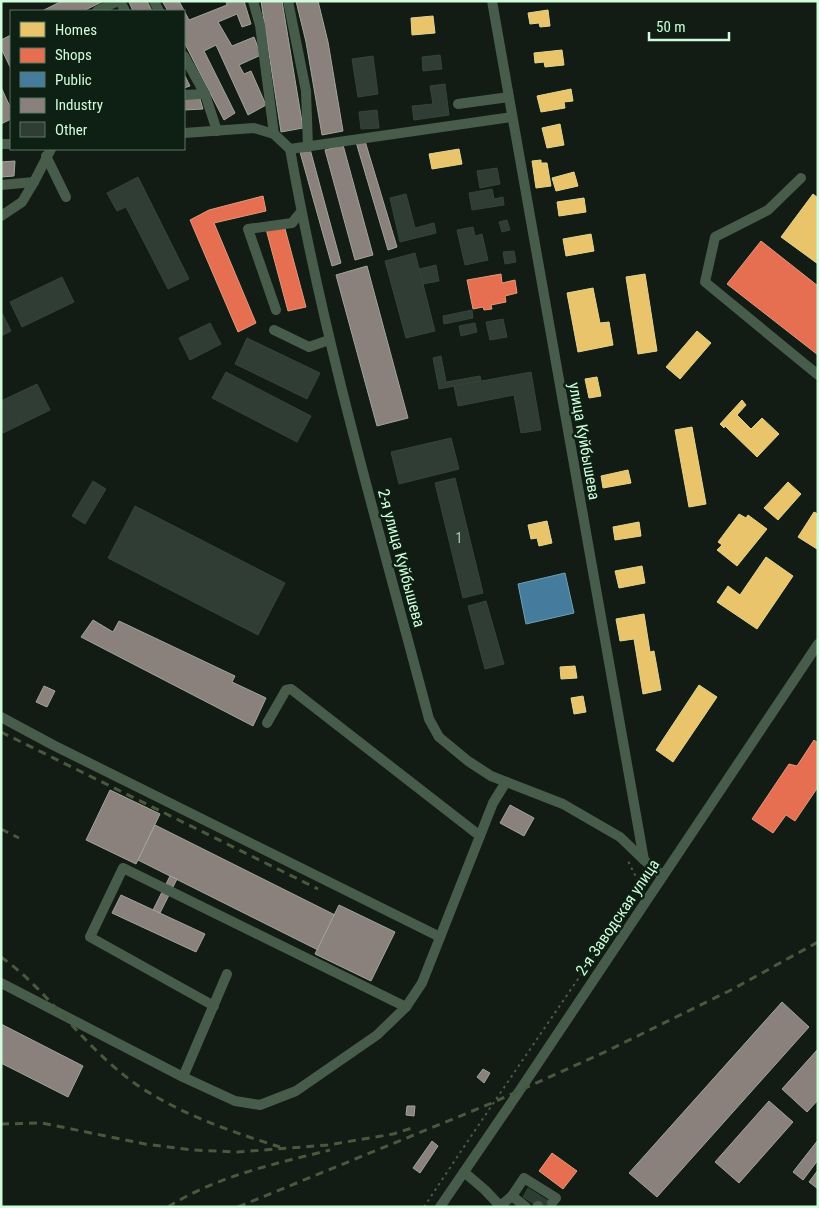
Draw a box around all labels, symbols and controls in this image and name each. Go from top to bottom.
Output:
legend [10,10,185,150]
scale bar [649,10,729,42]
text: 50 m [656,18,686,36]
text: Homes [55,21,97,39]
text: Shops [55,46,92,64]
text: Public [55,71,92,89]
text: Industry [55,96,103,114]
text: Other [55,121,88,139]
street label: улица Куйбышева [565,381,604,501]
street label: 2-я улица Куйбышева [374,487,429,629]
house number: 1 [456,530,462,546]
street label: 2-я Заводская улица [571,856,663,979]

